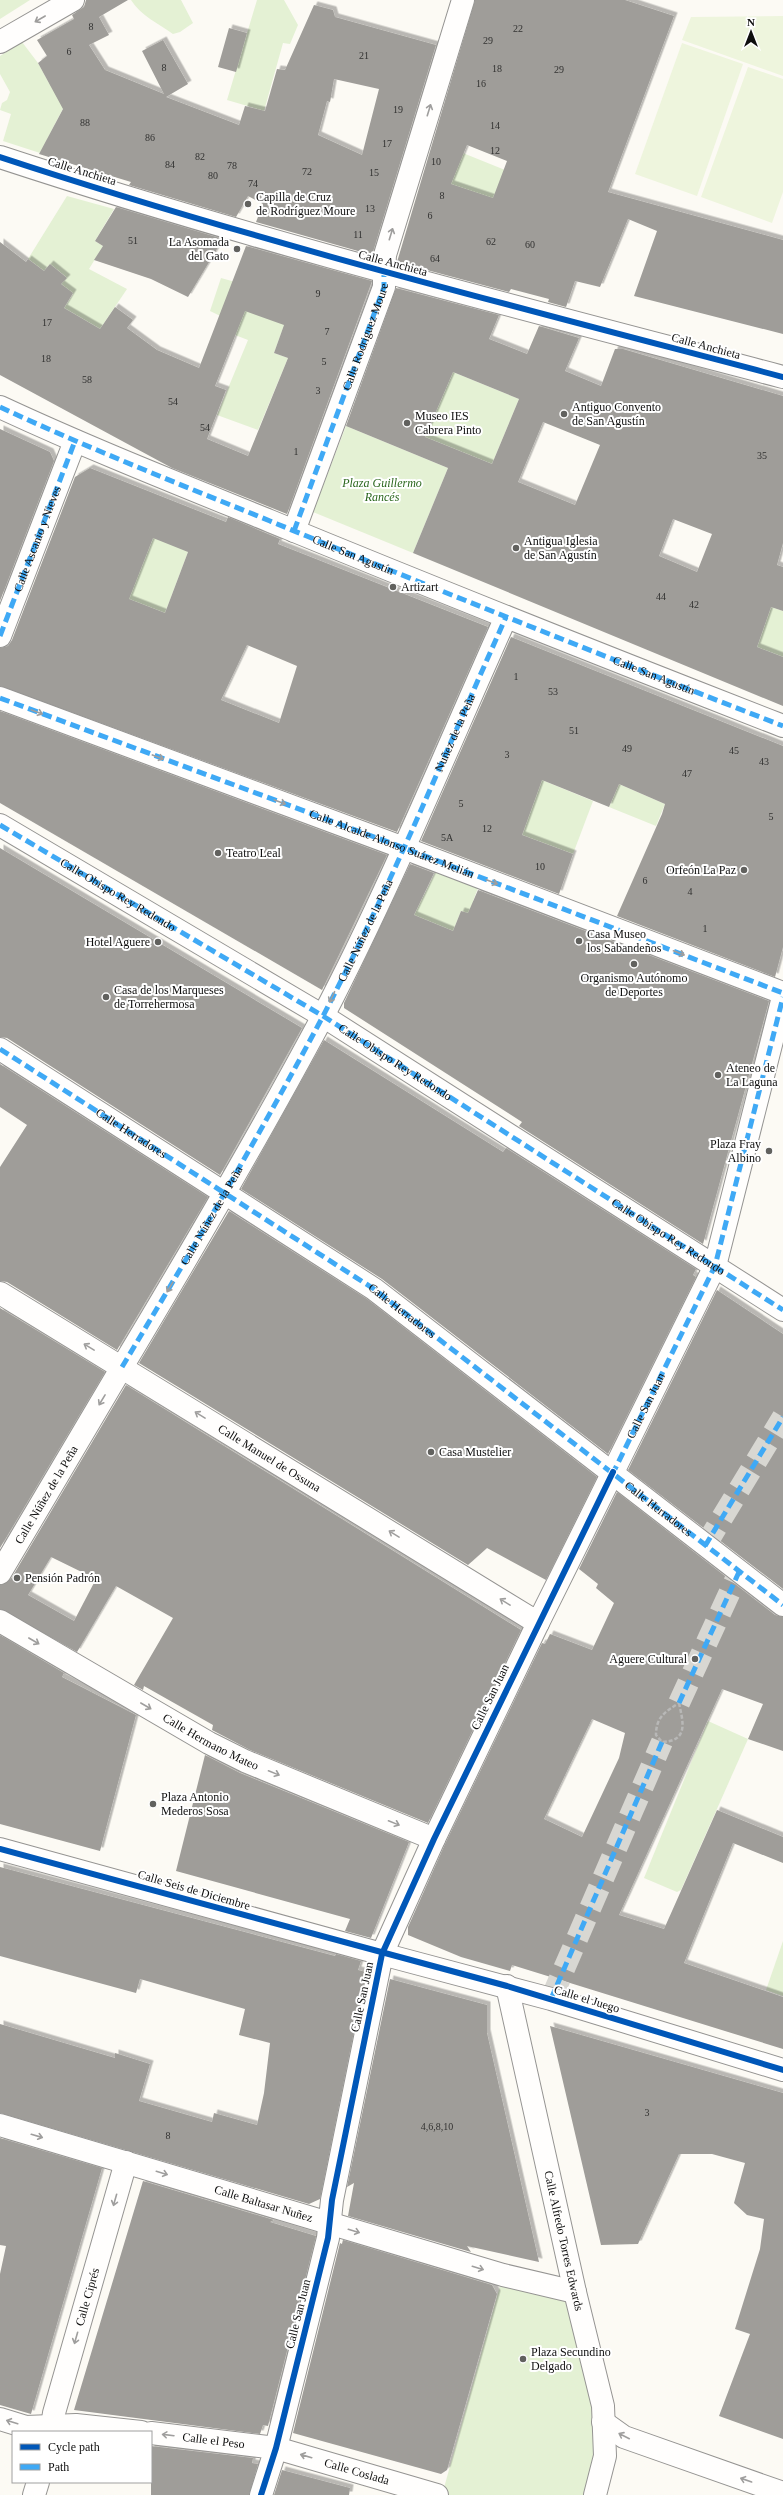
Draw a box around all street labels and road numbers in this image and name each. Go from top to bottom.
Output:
street label: Calle Anchieta [46,154,119,188]
street label: Calle Anchieta [357,247,430,279]
street label: Calle Rodriguez Moure [339,283,391,392]
street label: Calle Anchieta [670,330,743,362]
street label: Calle Ascanio y Nieves [11,484,64,594]
street label: Calle San Agustín [310,532,396,578]
street label: Calle San Agustín [611,653,697,698]
street label: Nuñez de la Peña [432,691,478,774]
street label: Calle Alcalde Alonso Suárez Melián [308,807,476,881]
street label: Calle Obispo Rey Redondo [58,855,178,934]
street label: Calle Núñez de la Peña [335,876,396,984]
street label: Calle Obispo Rey Redondo [336,1021,455,1104]
street label: Calle Herradores [93,1105,170,1161]
street label: Calle Núñez de la Peña [177,1163,246,1267]
street label: Calle Obispo Rey Redondo [609,1195,728,1278]
street label: Calle Herradores [366,1280,439,1341]
street label: Calle San Juan [624,1371,668,1441]
street label: Calle Manuel de Ossuna [216,1421,324,1495]
street label: Calle Núñez de la Peña [12,1442,81,1546]
street label: Calle Herradores [622,1478,695,1540]
street label: Calle San Juan [468,1662,512,1732]
street label: Calle Hermano Mateo [160,1711,261,1773]
street label: Calle Seis de Diciembre [136,1867,252,1913]
street label: Calle San Juan [348,1961,376,2033]
street label: Calle el Juego [552,1982,622,2016]
street label: Calle Alfredo Torres Edwards [541,2169,586,2313]
street label: Calle Baltasar Nuñez [213,2182,314,2225]
street label: Calle Ciprés [72,2266,102,2328]
street label: Calle San Juan [283,2278,313,2350]
street label: Calle el Peso [182,2430,246,2451]
street label: Calle Coslada [323,2455,392,2488]

